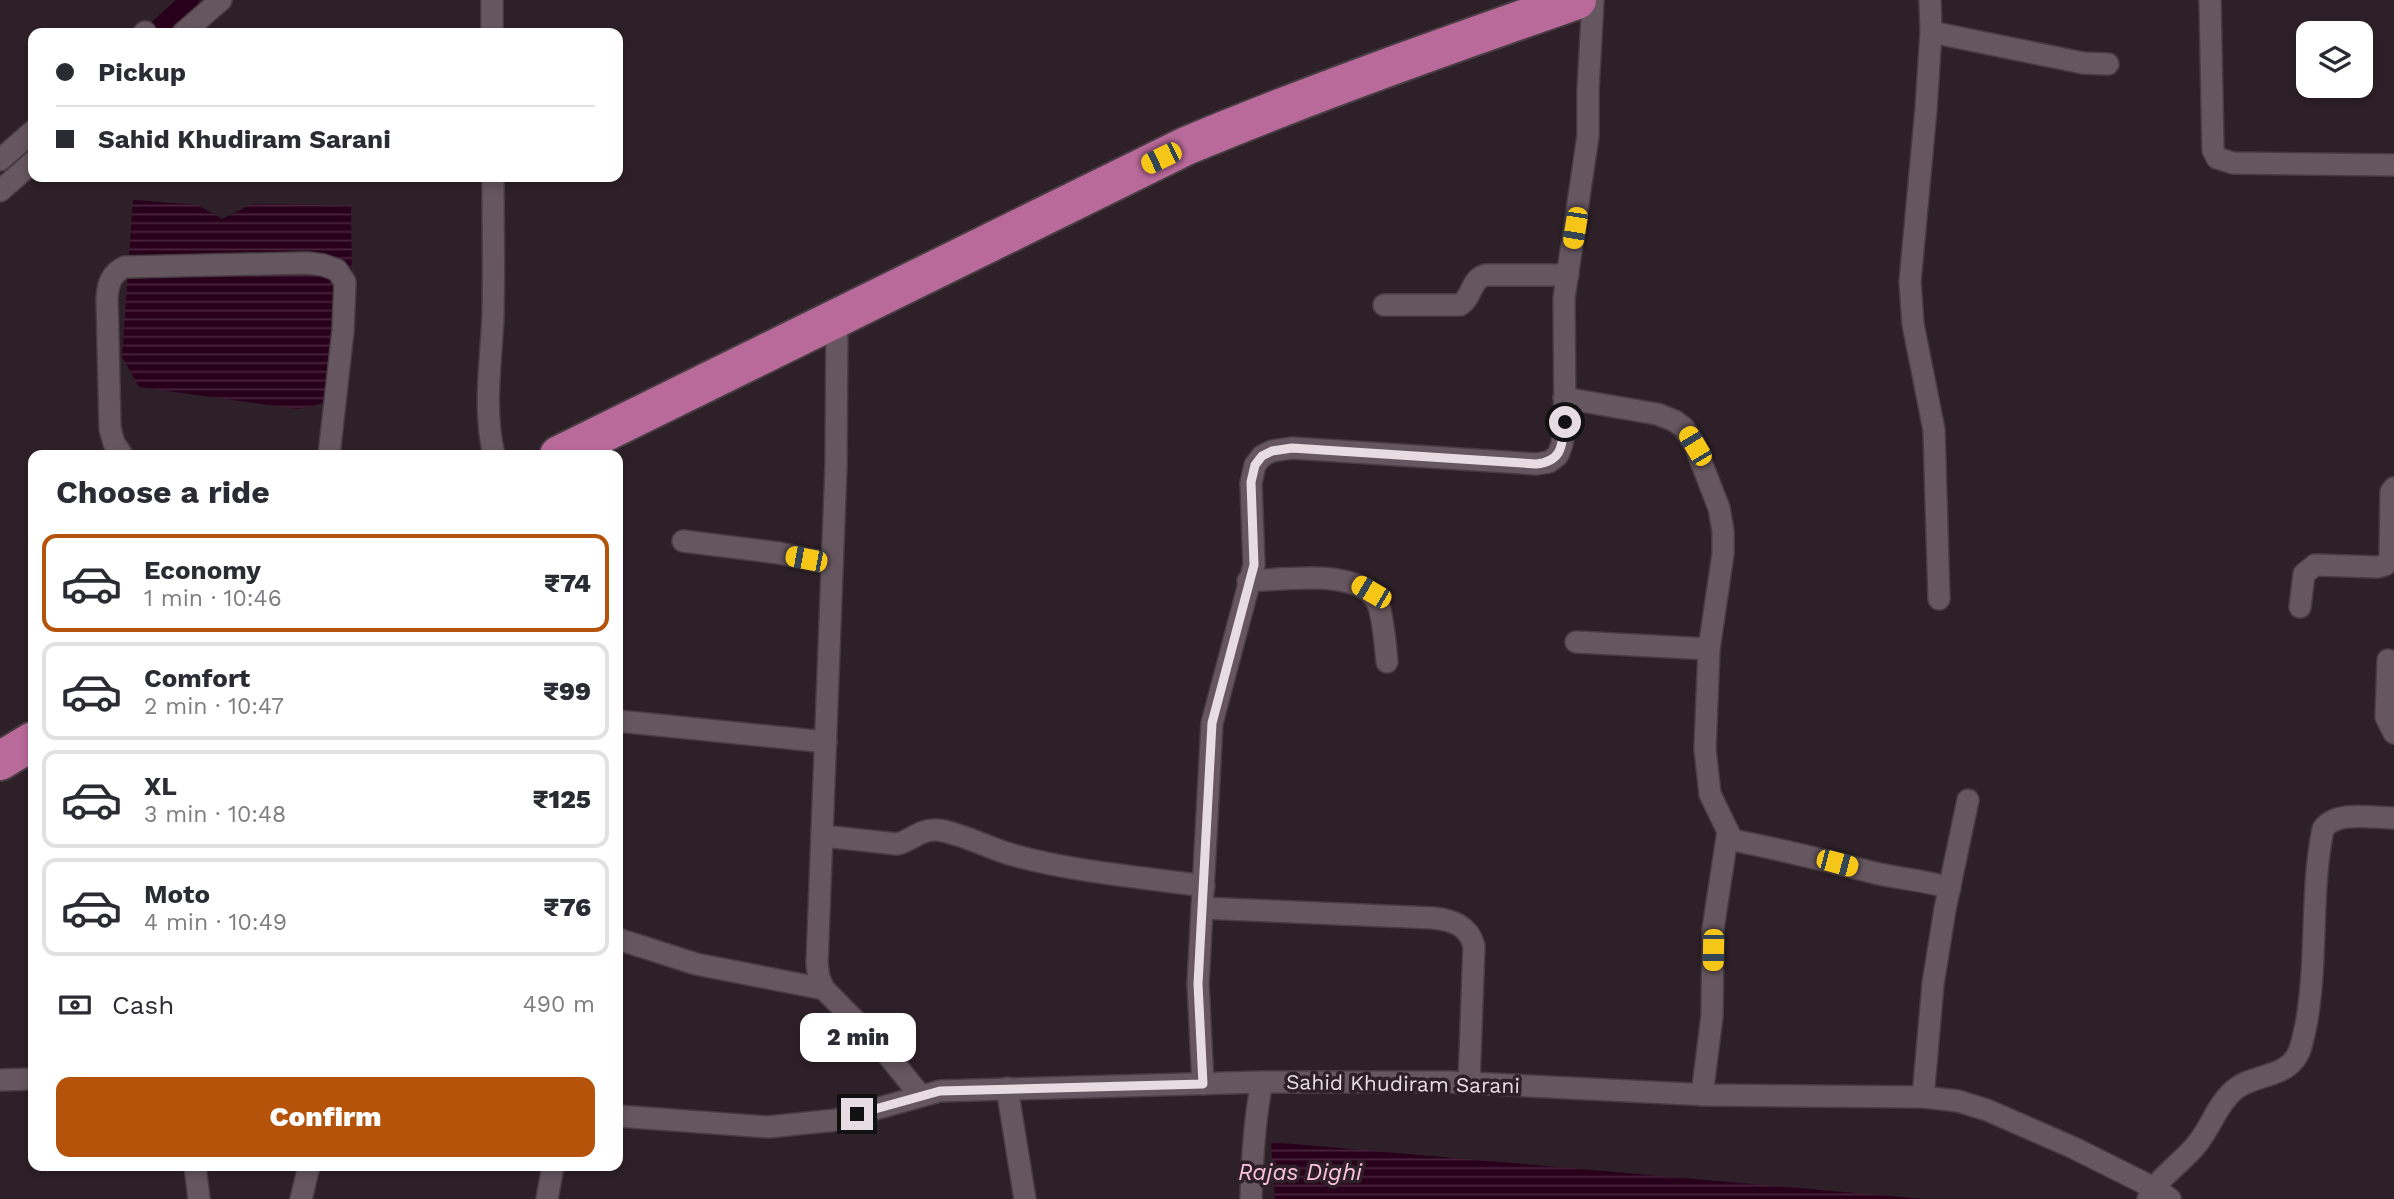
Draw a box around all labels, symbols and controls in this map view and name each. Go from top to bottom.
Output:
map controls [2296,21,2373,98]
button: layers [2296,21,2373,98]
text: Pickup [98,57,186,87]
text: Sahid Khudiram Sarani [98,124,391,154]
car [1138,139,1185,177]
car [1562,206,1589,250]
route start [1549,406,1581,438]
car [1676,423,1715,469]
text: Choose a ride [56,473,270,511]
car [784,545,829,573]
icon: car [60,552,123,615]
text: Economy [144,555,261,585]
text: ₹74 [544,568,591,598]
car [1348,572,1395,612]
text: 1 min · 10:46 [144,585,282,612]
icon: car [60,660,123,723]
text: Comfort [144,663,250,693]
text: ₹99 [543,676,591,706]
text: 2 min · 10:47 [144,693,284,720]
icon: car [60,768,123,831]
text: XL [144,771,177,801]
text: ₹125 [533,784,591,814]
text: 3 min · 10:48 [144,801,286,828]
car [1814,847,1861,879]
icon: car [60,876,123,939]
text: Moto [144,879,210,909]
text: ₹76 [543,892,591,922]
text: 4 min · 10:49 [144,909,287,936]
car [1703,929,1724,971]
icon: cash [56,986,94,1024]
text: Cash [112,990,174,1020]
text: 490 m [523,991,595,1018]
callout: 2 min [799,1012,915,1062]
text: 2 min [827,1024,889,1051]
street label: Sahid Khudiram Sarani [1286,1069,1520,1098]
button: Confirm [56,1077,595,1157]
route end [841,1098,873,1130]
water label: Rajas Dighi [1238,1159,1363,1186]

